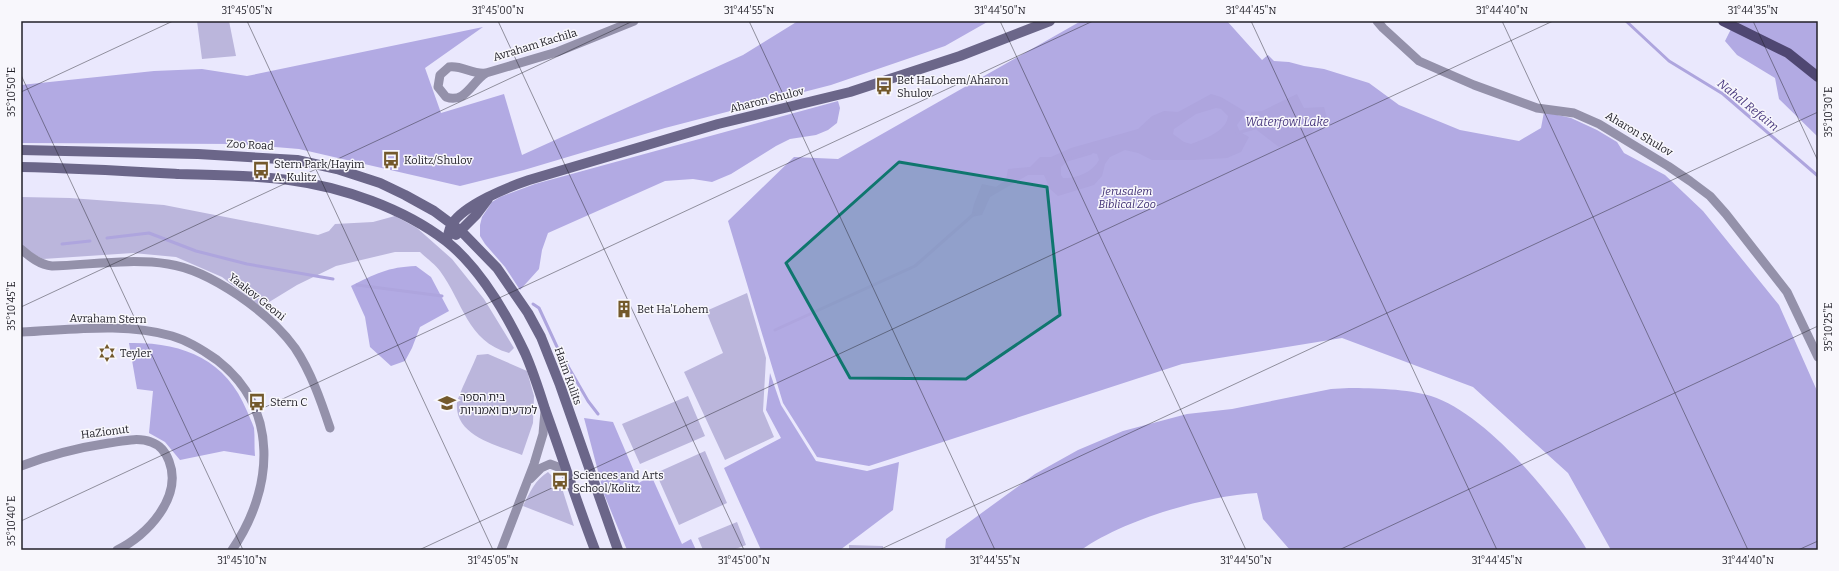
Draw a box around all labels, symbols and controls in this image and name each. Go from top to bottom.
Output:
text: 31°45'05"N [222,5,272,17]
text: 31°45'00"N [472,5,524,17]
text: 31°44'55"N [724,5,774,17]
text: 31°44'50"N [974,5,1026,17]
text: 31°44'45"N [1226,5,1276,17]
text: 31°44'40"N [1476,5,1528,17]
text: 31°44'35"N [1728,5,1778,17]
street label: Avraham Kachila [491,26,579,64]
text: 35°10'50"E [6,67,18,117]
place label: Bet HaLohem/Aharon Shulov [897,74,1008,100]
bus stop icon: Bet HaLohem/Aharon Shulov [874,76,894,96]
water label: Nahal Refaim [1715,76,1781,134]
street label: Aharon Shulov [729,84,806,115]
text: 35°10'30"E [1823,87,1835,137]
street label: Aharon Shulov [1603,109,1675,159]
water label: Waterfowl Lake [1245,115,1329,129]
street label: Zoo Road [226,137,274,153]
bus stop icon: Kolitz/Shulov [381,150,401,170]
place label: Kolitz/Shulov [404,154,472,167]
place label: Stern Park/Hayim A. Kulitz [274,158,365,184]
bus stop icon: Stern Park/Hayim A. Kulitz [251,160,271,180]
park label: Jerusalem Biblical Zoo [1098,185,1156,211]
street label: Yaakov Geoni [226,271,289,324]
text: 35°10'45"E [6,281,18,331]
building icon: Bet Ha'Lohem [614,299,634,319]
place label: Bet Ha'Lohem [637,303,709,316]
text: 35°10'25"E [1823,303,1835,351]
street label: Avraham Stern [69,312,147,326]
synagogue icon: Teyler [97,343,117,363]
street label: Haim Kulits [552,345,584,407]
place label: Teyler [120,347,152,360]
place label: בית הספר למדעים ואמנויות [460,391,537,417]
bus stop icon: Stern C [247,392,267,412]
school or university icon: בית הספר למדעים ואמנויות [437,393,457,413]
place label: Stern C [270,396,307,409]
street label: HaZionut [80,423,130,441]
place label: Sciences and Arts School/Kolitz [573,469,663,495]
bus stop icon: Sciences and Arts School/Kolitz [550,471,570,491]
text: 35°10'40"E [6,496,18,546]
text: 31°45'10"N [217,555,267,567]
text: 31°45'05"N [468,555,518,567]
text: 31°45'00"N [718,555,770,567]
text: 31°44'55"N [970,555,1020,567]
text: 31°44'50"N [1220,555,1272,567]
text: 31°44'45"N [1472,555,1522,567]
text: 31°44'40"N [1722,555,1774,567]

